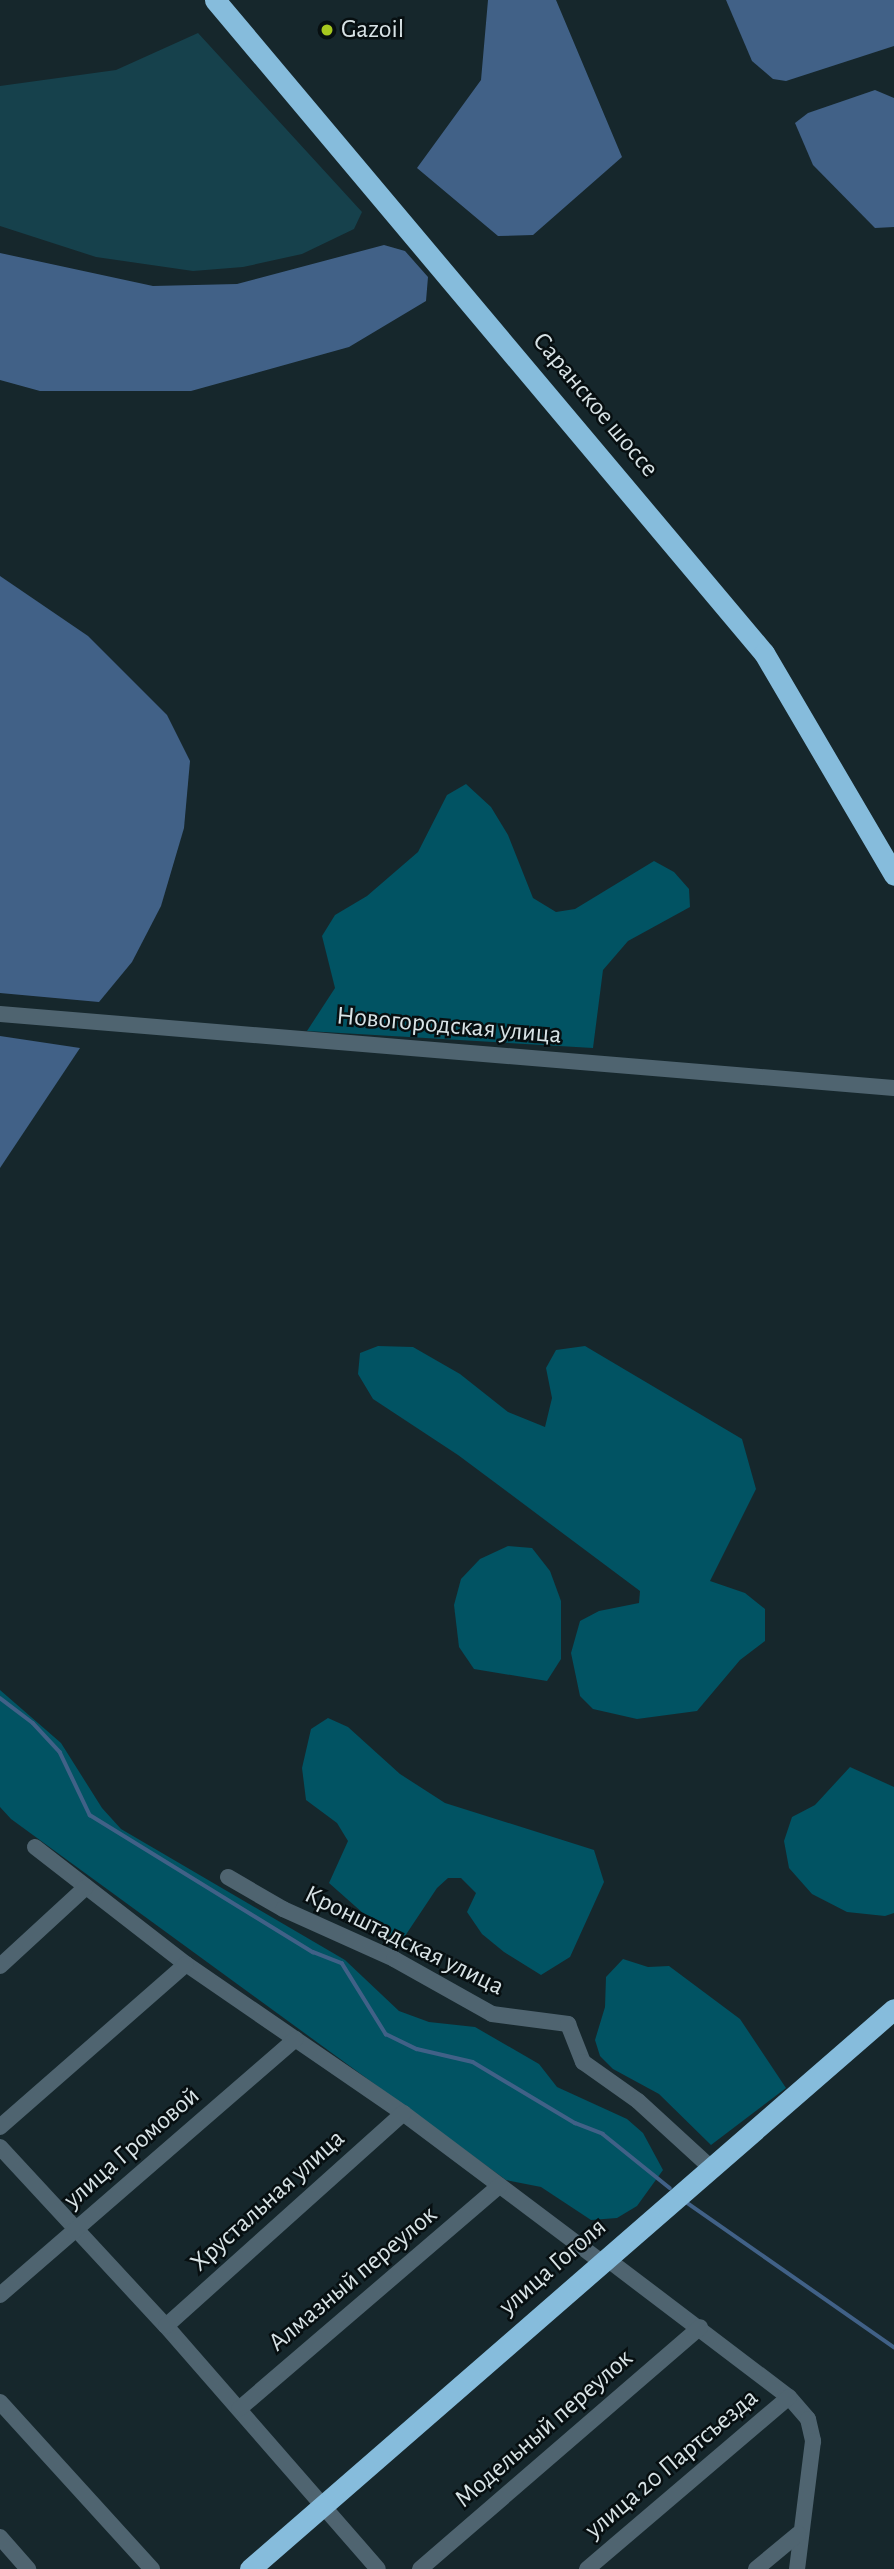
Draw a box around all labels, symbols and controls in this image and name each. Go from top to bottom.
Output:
place label: Gazoil [341,14,404,46]
marker: Gazoil [319,22,335,38]
street label: Саранское шоссе [525,326,665,484]
street label: Новогородская улица [335,1001,563,1051]
street label: Кронштадская улица [299,1879,509,2003]
street label: улица Громовой [58,2080,206,2216]
street label: Хрустальная улица [184,2124,352,2278]
street label: Алмазный переулок [262,2199,444,2359]
street label: улица Гоголя [493,2212,613,2322]
street label: Модельный переулок [449,2343,639,2515]
street label: улица 20 Партсъезда [579,2382,765,2546]

